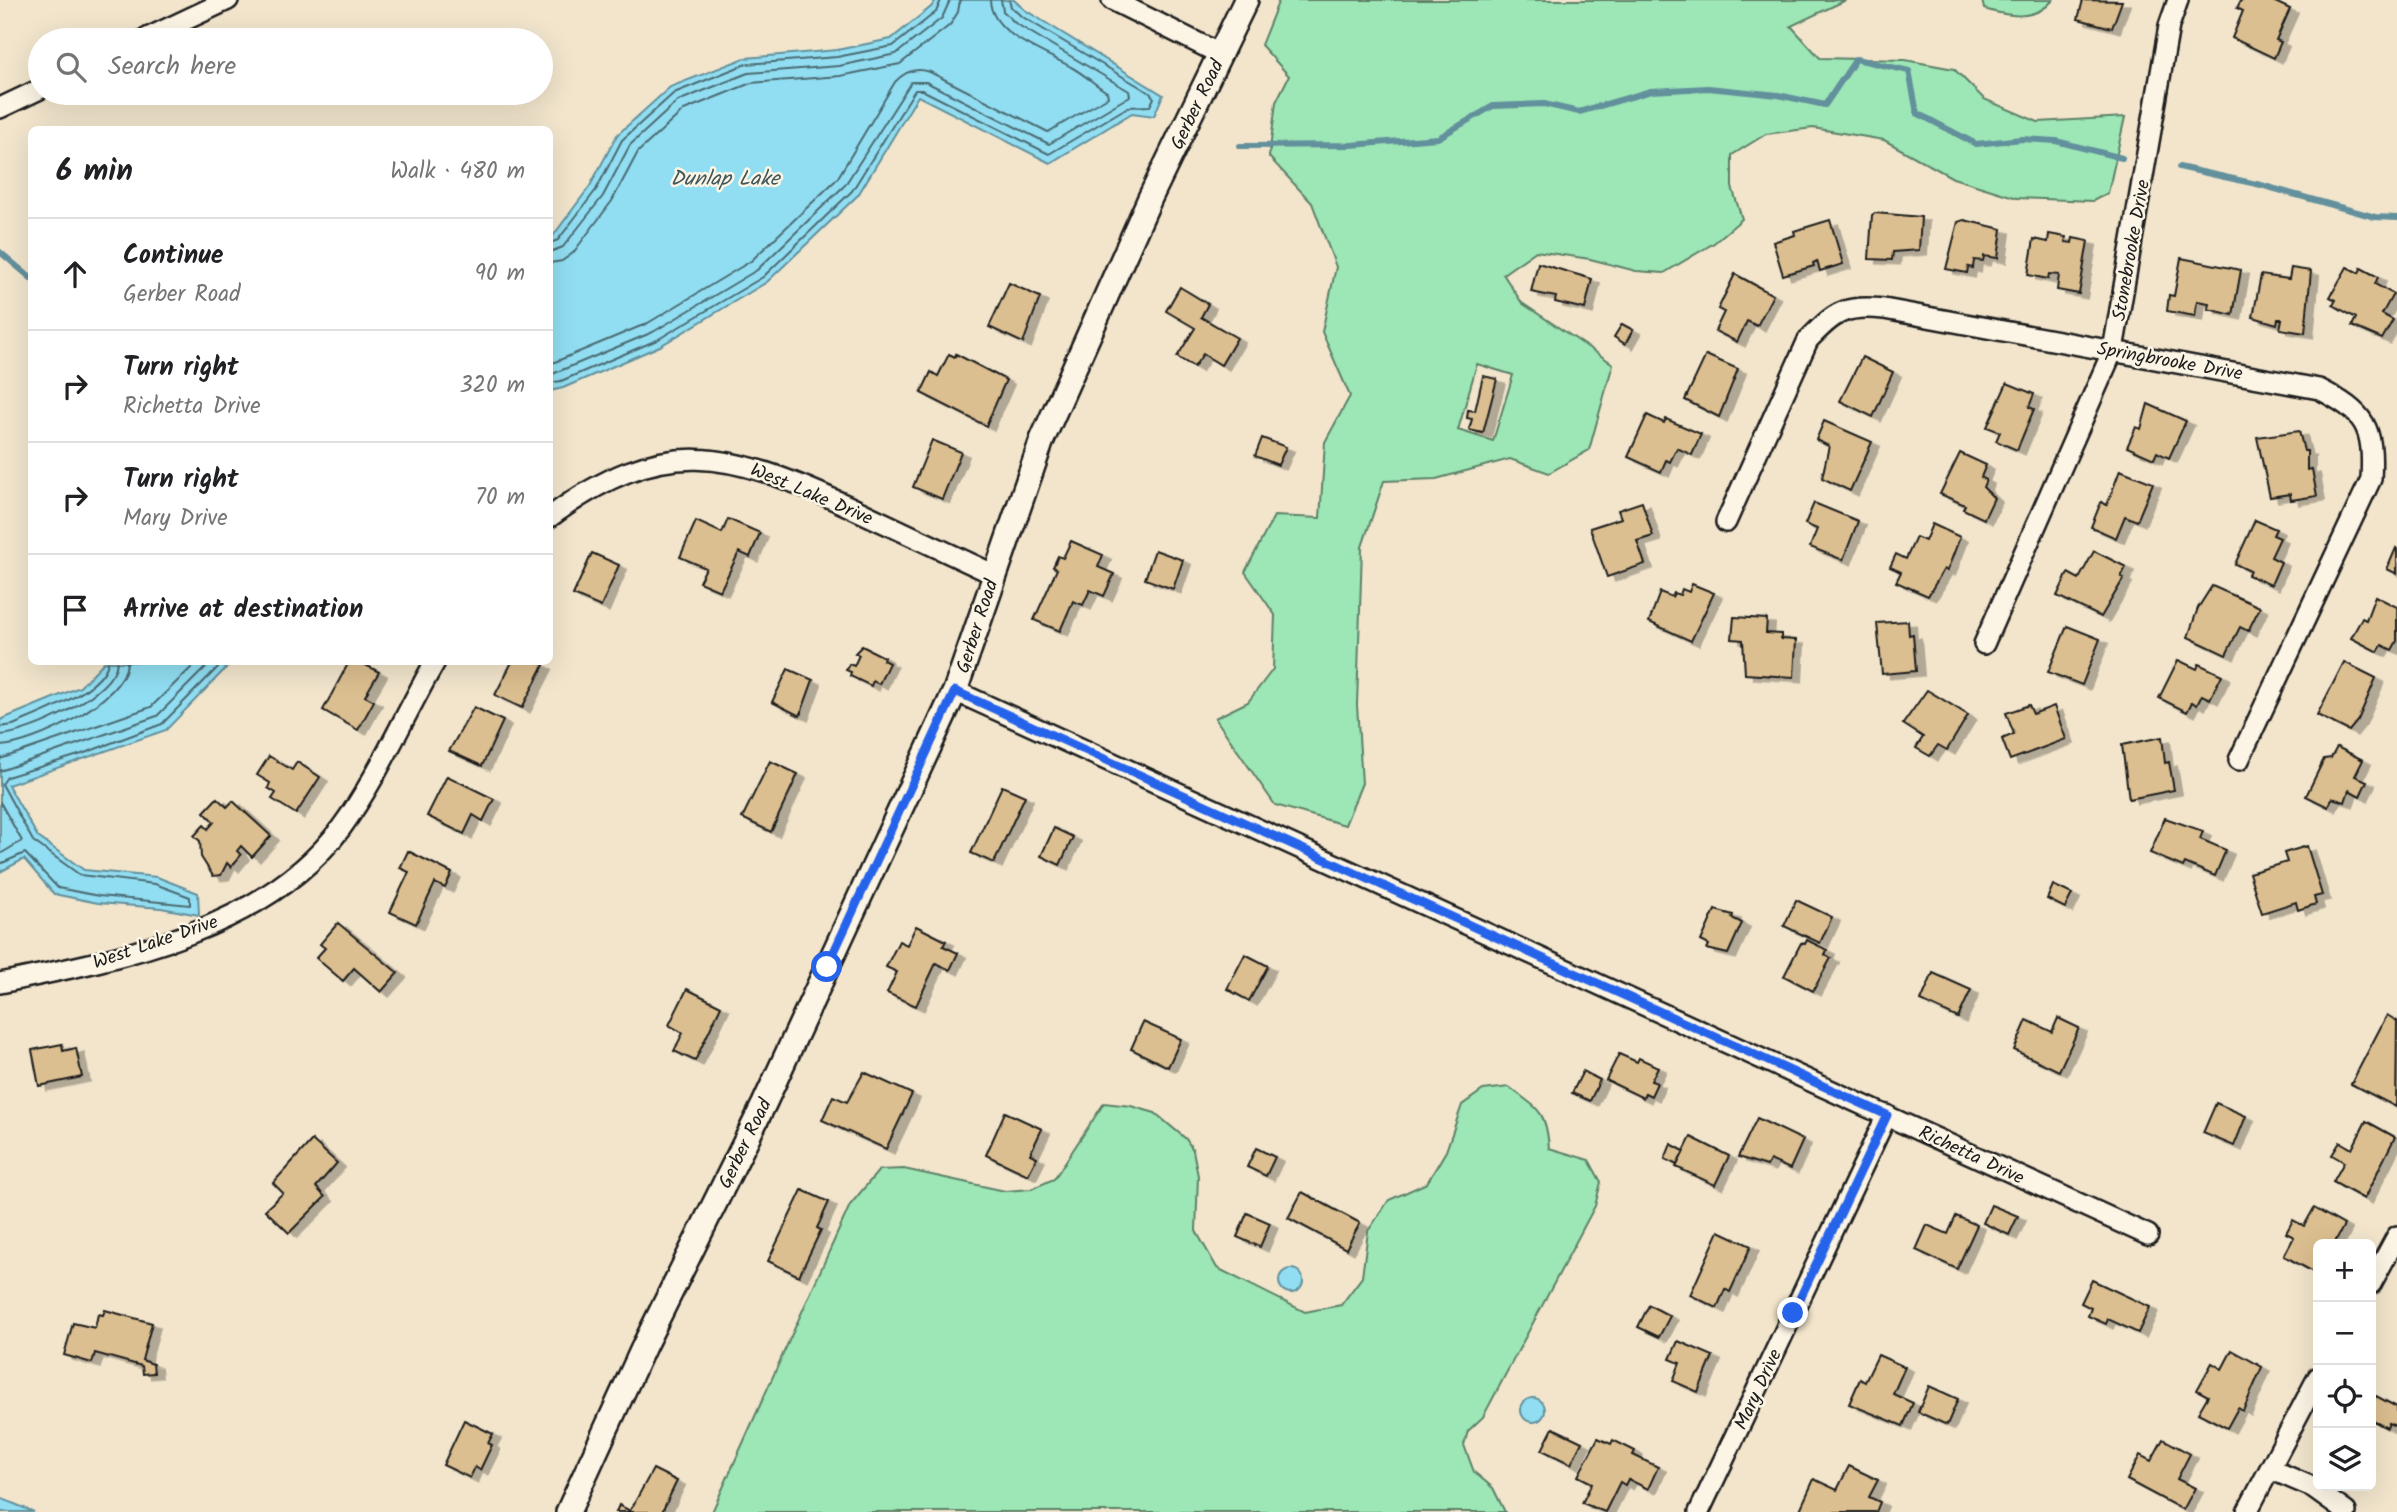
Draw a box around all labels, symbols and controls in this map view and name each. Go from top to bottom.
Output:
search box [28,28,553,105]
text: Search here [108,46,236,88]
icon: search [52,48,90,86]
street label: Gerber Road [1163,54,1233,155]
text: 6 min [56,148,133,196]
text: Walk · 480 m [390,154,525,190]
water label: Dunlap Lake [671,163,782,196]
street label: Stonebrooke Drive [2105,177,2159,323]
text: Continue [123,235,224,277]
icon: ahead [56,255,94,293]
text: 90 m [475,256,525,292]
text: Gerber Road [123,277,240,313]
street label: Springbrooke Drive [2095,334,2245,390]
text: Turn right [123,347,239,389]
icon: right [56,367,94,405]
text: 320 m [459,368,525,404]
text: Richetta Drive [123,389,261,425]
street label: West Lake Drive [745,456,878,534]
text: Turn right [123,459,239,501]
icon: right [56,479,94,517]
text: 70 m [475,480,525,516]
text: Mary Drive [123,501,228,537]
street label: Gerber Road [949,575,1007,677]
text: Arrive at destination [123,589,363,631]
icon: arrive [56,591,94,629]
street label: West Lake Drive [89,907,223,978]
route start [811,951,842,982]
street label: Gerber Road [711,1093,781,1194]
street label: Richetta Drive [1913,1118,2029,1194]
map controls [2313,1239,2376,1491]
button: + [2313,1239,2376,1302]
route end [1777,1297,1808,1328]
button: − [2313,1302,2376,1365]
street label: Mary Drive [1727,1344,1791,1435]
button: locate [2313,1365,2376,1428]
button: layers [2313,1428,2376,1491]

